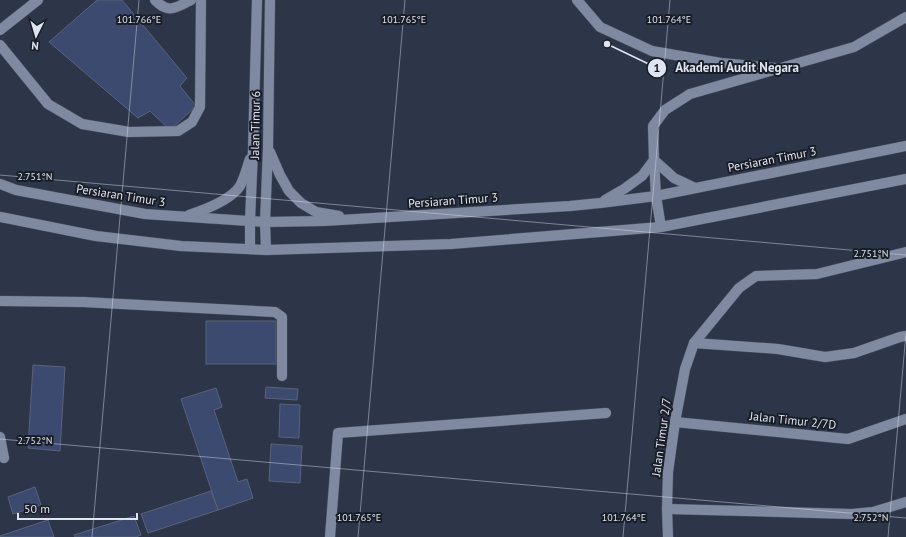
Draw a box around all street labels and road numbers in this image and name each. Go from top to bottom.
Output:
street label: Jalan Timur 6 [247,91,263,160]
street label: Persiaran Timur 3 [726,143,818,175]
street label: Persiaran Timur 3 [75,181,167,209]
street label: Persiaran Timur 3 [408,189,498,211]
street label: Jalan Timur 2/7 [648,397,674,478]
street label: Jalan Timur 2/7D [748,408,837,432]

